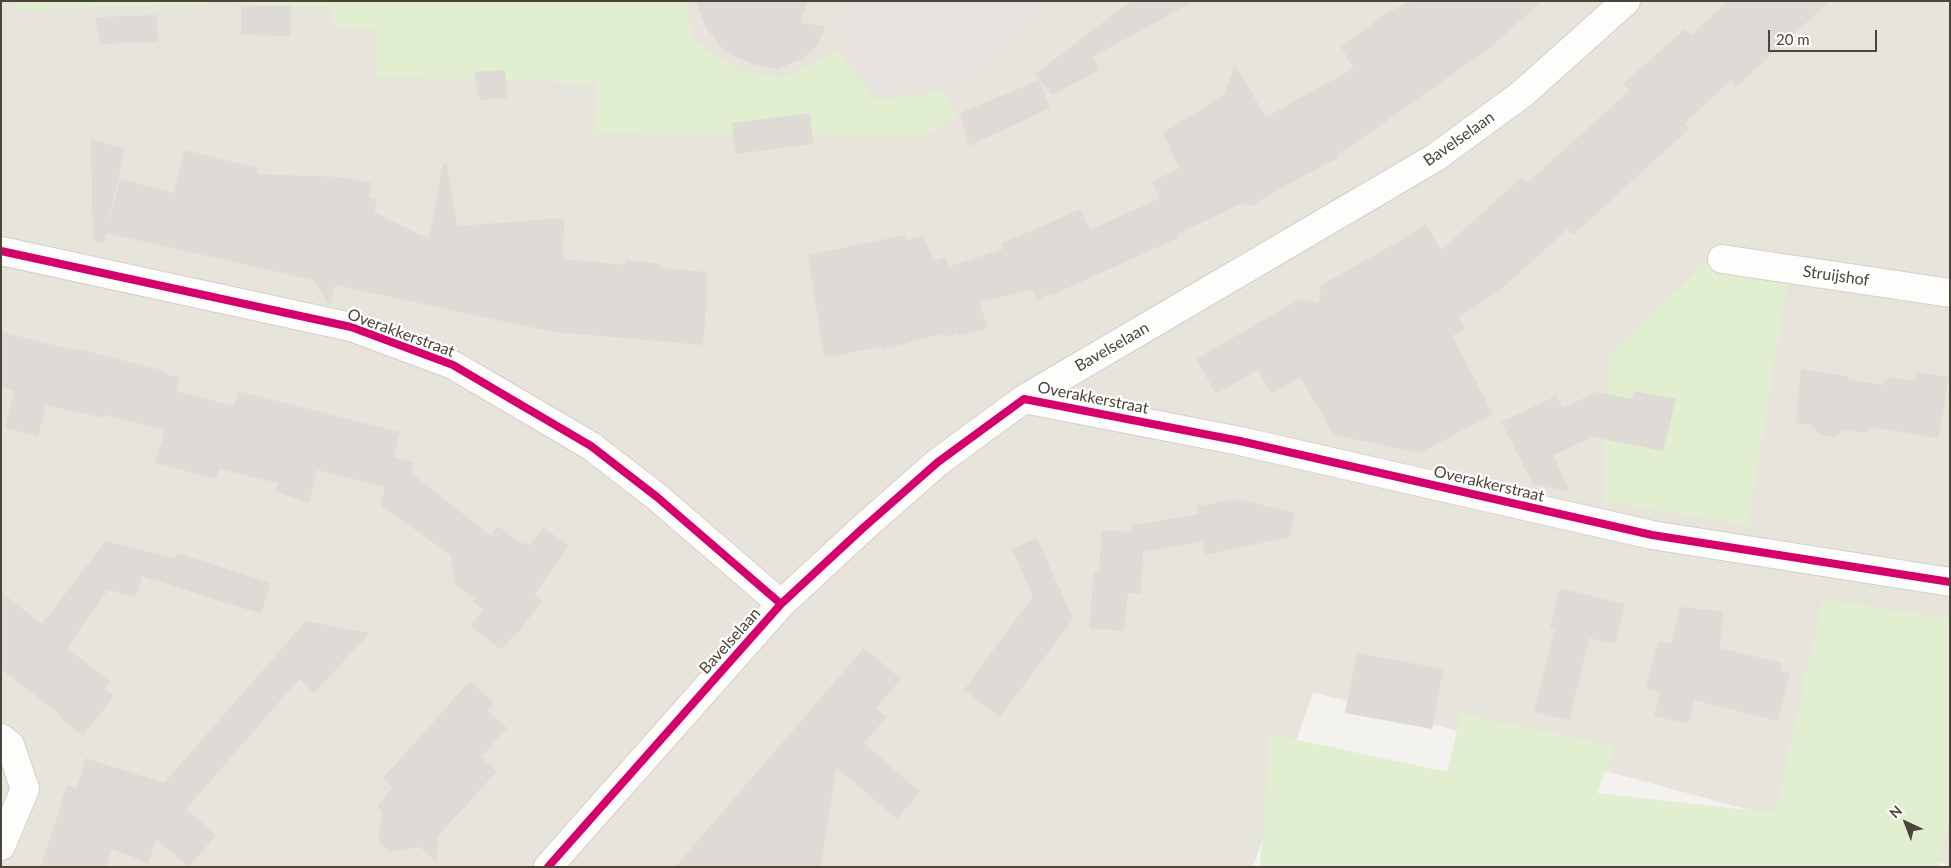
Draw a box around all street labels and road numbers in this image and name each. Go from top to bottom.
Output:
street label: Bavelselaan [1420,108,1498,170]
street label: Struijshof [1802,262,1870,290]
street label: Overakkerstraat [345,305,457,361]
street label: Bavelselaan [1072,318,1152,376]
street label: Overakkerstraat [1036,378,1150,418]
street label: Overakkerstraat [1432,462,1546,506]
street label: Bavelselaan [695,604,765,678]

